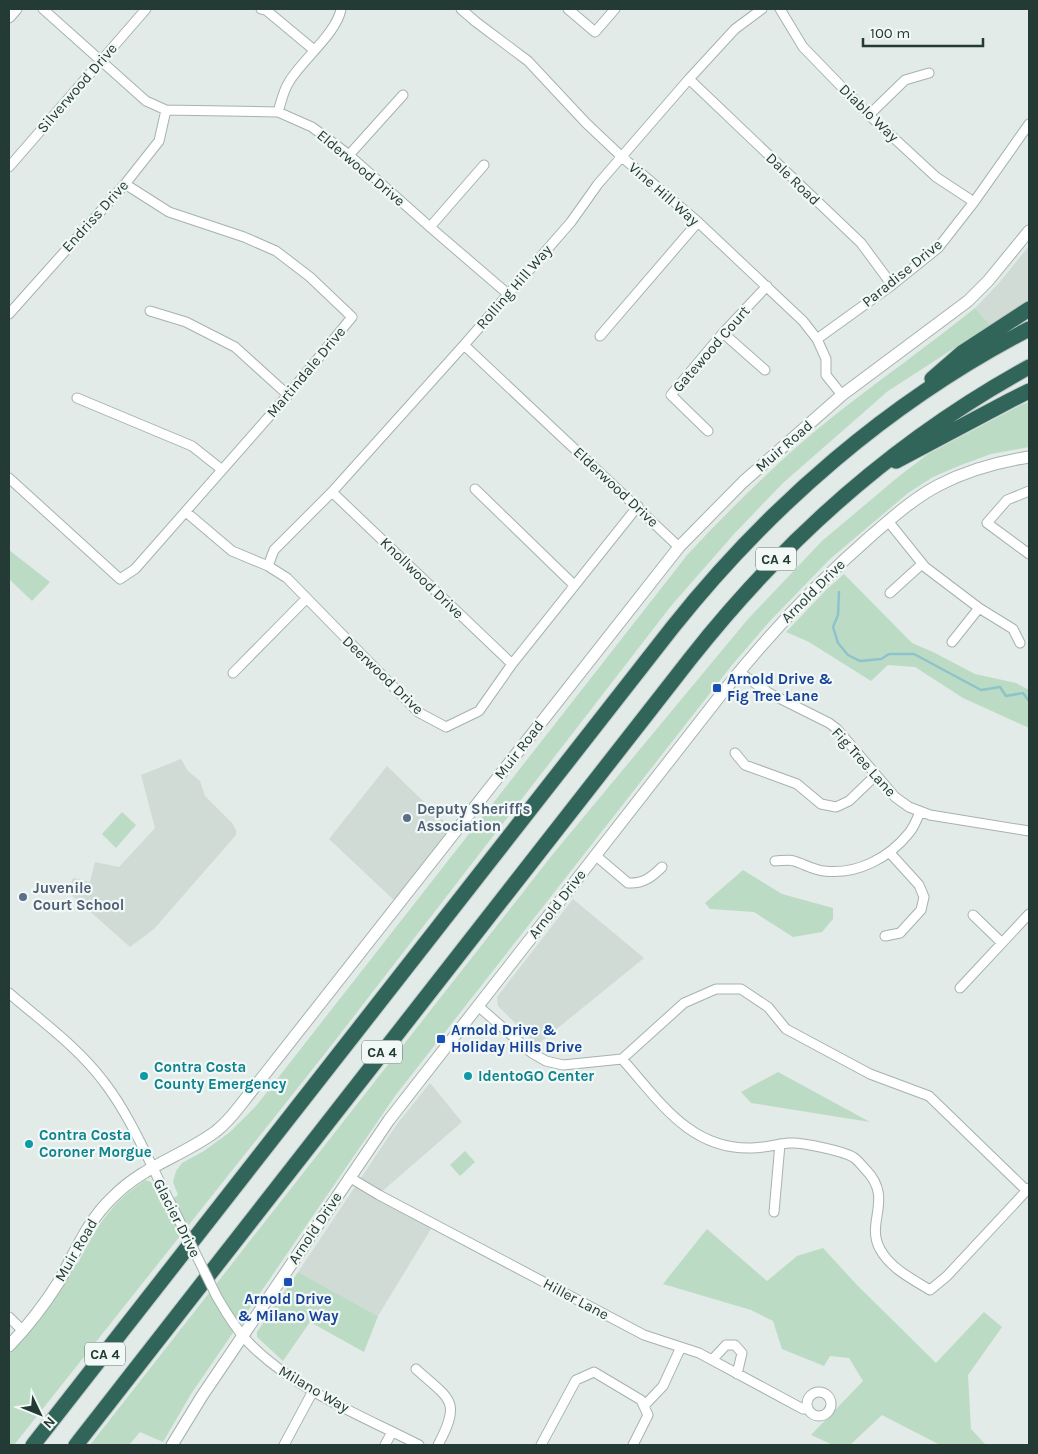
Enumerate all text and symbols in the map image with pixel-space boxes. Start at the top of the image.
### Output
scale bar [863,15,983,47]
text: 100 m [870,24,910,42]
street label: Silverwood Drive [33,39,121,137]
street label: Diablo Way [836,80,902,146]
street label: Elderwood Drive [313,126,409,210]
street label: Dale Road [762,149,824,209]
street label: Vine Hill Way [625,158,703,230]
street label: Endriss Drive [58,176,132,256]
street label: Paradise Drive [858,235,946,311]
street label: Rolling Hill Way [472,241,556,333]
street label: Gatewood Court [669,302,754,396]
street label: Martindale Drive [263,323,349,421]
street label: Muir Road [752,416,816,476]
street label: Elderwood Drive [570,443,662,531]
street label: Knollwood Drive [376,533,468,623]
road number: CA 4 [756,548,796,570]
street label: Arnold Drive [777,555,849,627]
street label: Deerwood Drive [339,632,427,718]
place label: Arnold Drive & Fig Tree Lane [727,670,833,705]
marker: Arnold Drive & Fig Tree Lane [711,682,723,694]
street label: Muir Road [490,717,548,783]
street label: Fig Tree Lane [828,724,900,800]
place label: Deputy Sheriff's Association [417,800,530,835]
marker: Deputy Sheriff's Association [401,812,413,824]
street label: Arnold Drive [524,866,590,942]
place label: Juvenile Court School [33,879,124,914]
marker: Juvenile Court School [17,891,29,903]
place label: Arnold Drive & Holiday Hills Drive [451,1021,582,1056]
marker: Arnold Drive & Holiday Hills Drive [435,1033,447,1045]
road number: CA 4 [362,1040,402,1064]
place label: Contra Costa County Emergency [154,1058,287,1093]
place label: IdentoGO Center [478,1067,594,1085]
marker: Contra Costa County Emergency [138,1070,150,1082]
marker: IdentoGO Center [462,1070,474,1082]
place label: Contra Costa Coroner Morgue [39,1126,152,1161]
marker: Contra Costa Coroner Morgue [23,1138,35,1150]
street label: Glacier Drive [149,1176,205,1260]
street label: Arnold Drive [284,1189,346,1267]
street label: Muir Road [51,1215,101,1285]
street label: Hiller Lane [540,1274,612,1324]
marker: Arnold Drive & Milano Way [282,1276,294,1288]
place label: Arnold Drive & Milano Way [237,1290,339,1325]
road number: CA 4 [85,1342,125,1366]
street label: Milano Way [275,1362,353,1416]
north arrow [15,1389,65,1439]
text: N [39,1413,59,1432]

